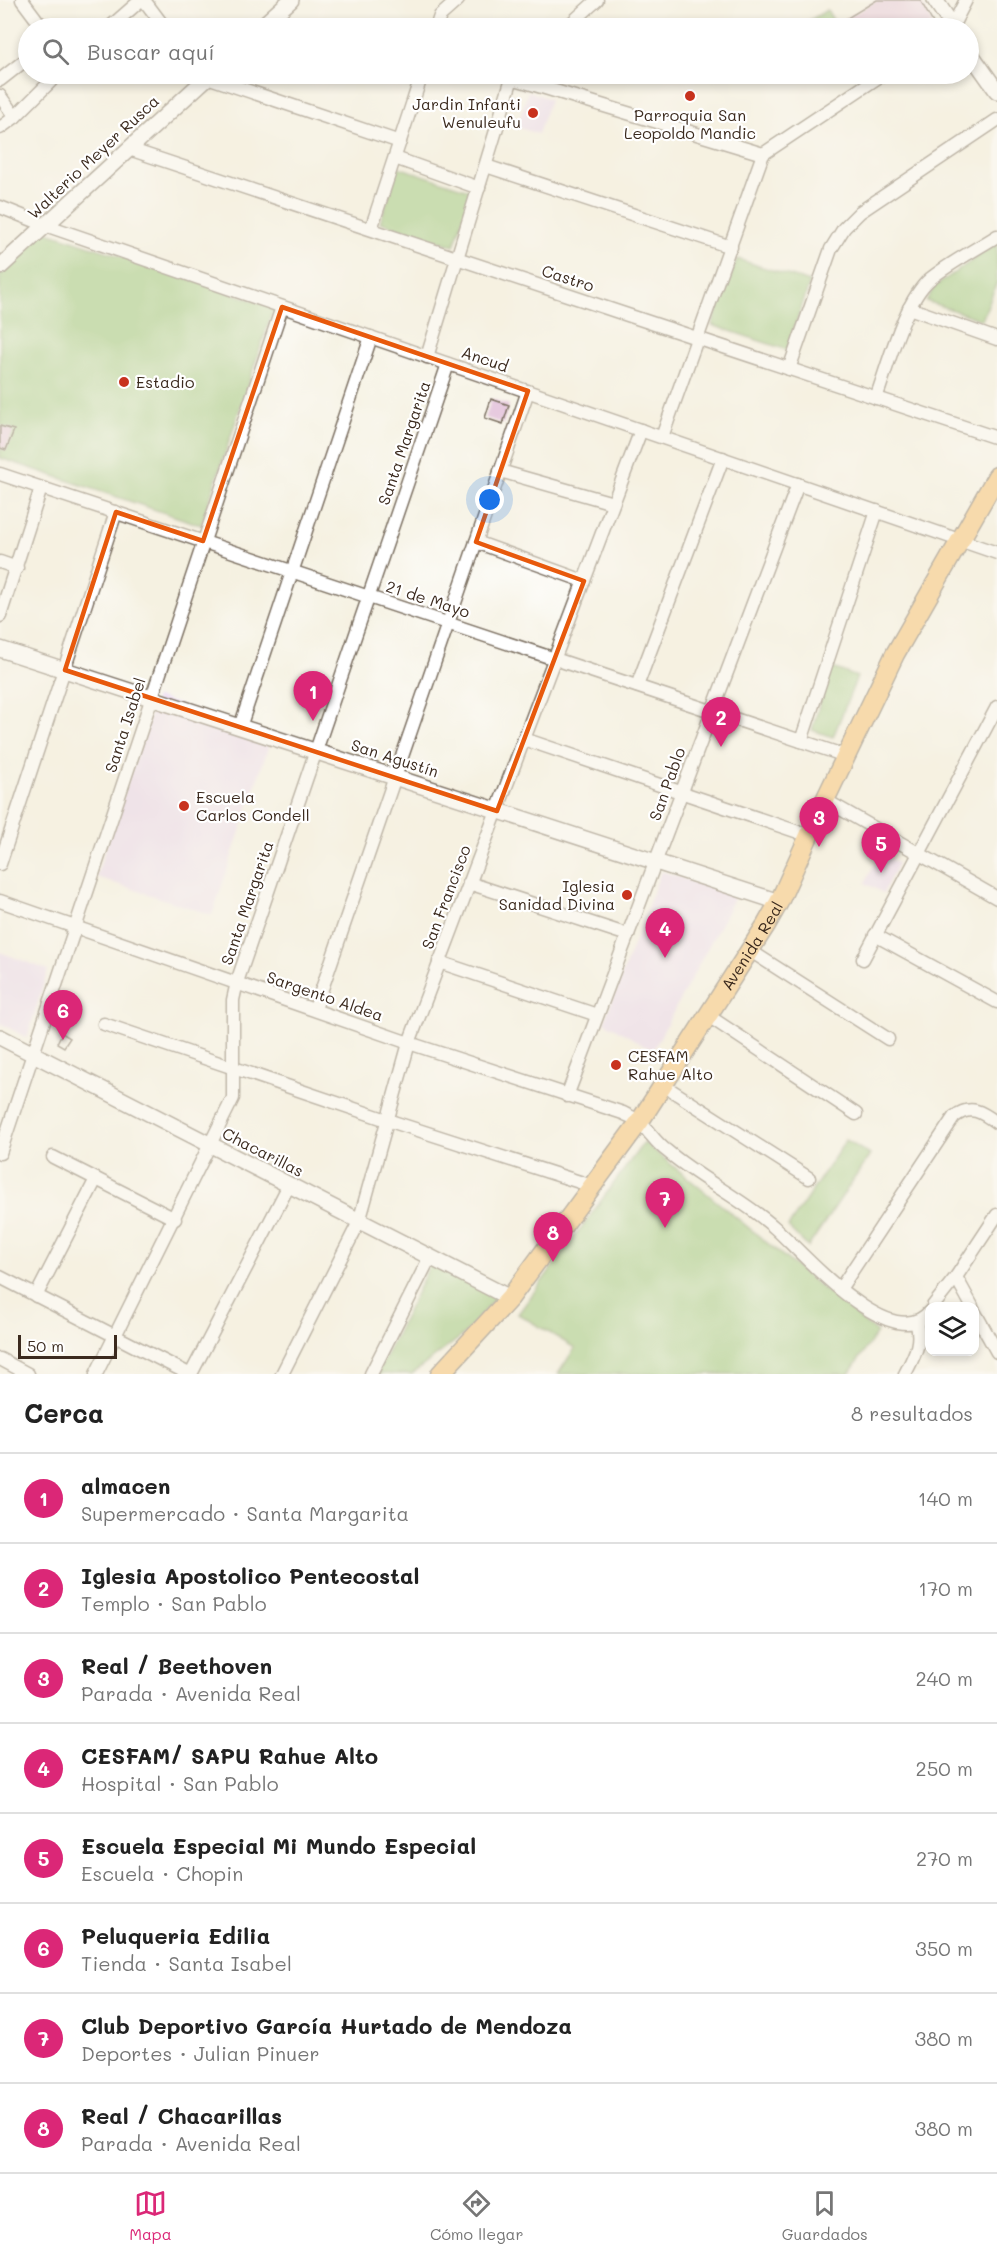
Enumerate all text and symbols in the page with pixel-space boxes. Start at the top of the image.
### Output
search box [18,18,979,84]
icon: search [39,35,72,68]
text: Buscar aquí [87,37,215,66]
marker: Parroquia San Leopoldo Mandic [683,89,697,103]
street label: Walterio Meyer Rusca [22,90,163,223]
place label: Jardin Infanti Wenuleufu [412,93,521,132]
place label: Parroquia San Leopoldo Mandic [624,104,756,143]
marker: Jardin Infanti Wenuleufu [526,106,540,120]
street label: Castro [539,259,597,296]
street label: Ancud [459,341,511,376]
place label: Estadio [136,371,194,392]
marker: Estadio [117,375,131,389]
street label: Santa Margarita [372,378,435,508]
your location [475,485,504,514]
street label: 21 de Mayo [384,575,473,622]
pin: 1 [294,672,332,721]
street label: Santa Isabel [99,675,150,775]
pin: 2 [702,698,740,747]
street label: San Agustín [349,734,442,782]
street label: San Pablo [644,744,689,823]
place label: Escuela Carlos Condell [196,786,310,825]
pin: 3 [800,798,838,847]
marker: Escuela Carlos Condell [177,799,191,813]
pin: 5 [862,824,900,873]
street label: Santa Margarita [215,838,278,968]
street label: San Francisco [416,842,475,952]
place label: Iglesia Sanidad Divina [499,875,615,914]
marker: Iglesia Sanidad Divina [620,888,634,902]
street label: Avenida Real [716,897,787,994]
pin: 4 [646,908,684,958]
street label: Sargento Aldea [264,966,386,1025]
pin: 6 [44,990,82,1040]
place label: CESFAM Rahue Alto [628,1045,713,1084]
marker: CESFAM Rahue Alto [609,1058,623,1072]
street label: Chacarillas [219,1122,307,1181]
pin: 7 [646,1178,684,1228]
pin: 8 [534,1212,572,1262]
map controls [925,1302,979,1356]
button: layers [925,1302,979,1356]
scale bar [18,1332,117,1360]
text: 50 m [27,1335,64,1356]
text: Cerca [24,1396,104,1430]
text: 8 resultados [851,1400,973,1426]
text: almacen [81,1471,170,1500]
text: 1 [39,1485,48,1511]
text: 140 m [918,1485,973,1511]
text: Supermercado · Santa Margarita [81,1500,409,1526]
text: Iglesia Apostolico Pentecostal [81,1561,419,1590]
text: 2 [38,1575,49,1601]
text: 170 m [918,1575,973,1601]
text: Templo · San Pablo [81,1590,267,1616]
text: Real / Beethoven [81,1651,272,1680]
text: 3 [38,1665,50,1691]
text: 240 m [915,1665,973,1691]
text: Parada · Avenida Real [81,1680,301,1706]
text: CESFAM/ SAPU Rahue Alto [81,1741,378,1770]
text: 4 [37,1755,50,1781]
text: 250 m [916,1755,973,1781]
text: Hospital · San Pablo [81,1770,279,1796]
text: Escuela Especial Mi Mundo Especial [81,1831,476,1860]
text: 5 [38,1845,49,1871]
text: 270 m [916,1845,973,1871]
text: Escuela · Chopin [81,1860,243,1886]
text: Peluqueria Edilia [81,1921,270,1950]
text: 6 [37,1935,50,1961]
text: 350 m [915,1935,973,1961]
text: Tienda · Santa Isabel [81,1950,292,1976]
text: Club Deportivo García Hurtado de Mendoza [81,2011,572,2040]
text: 7 [38,2025,49,2051]
text: 380 m [915,2025,973,2051]
text: Deportes · Julian Pinuer [81,2040,320,2066]
text: Real / Chacarillas [81,2101,282,2130]
text: 8 [37,2115,50,2141]
text: 380 m [915,2115,973,2141]
text: Parada · Avenida Real [81,2130,301,2156]
tab: Mapa [129,2187,172,2244]
tab: Cómo llegar [430,2187,523,2244]
tab: Guardados [782,2187,868,2244]

